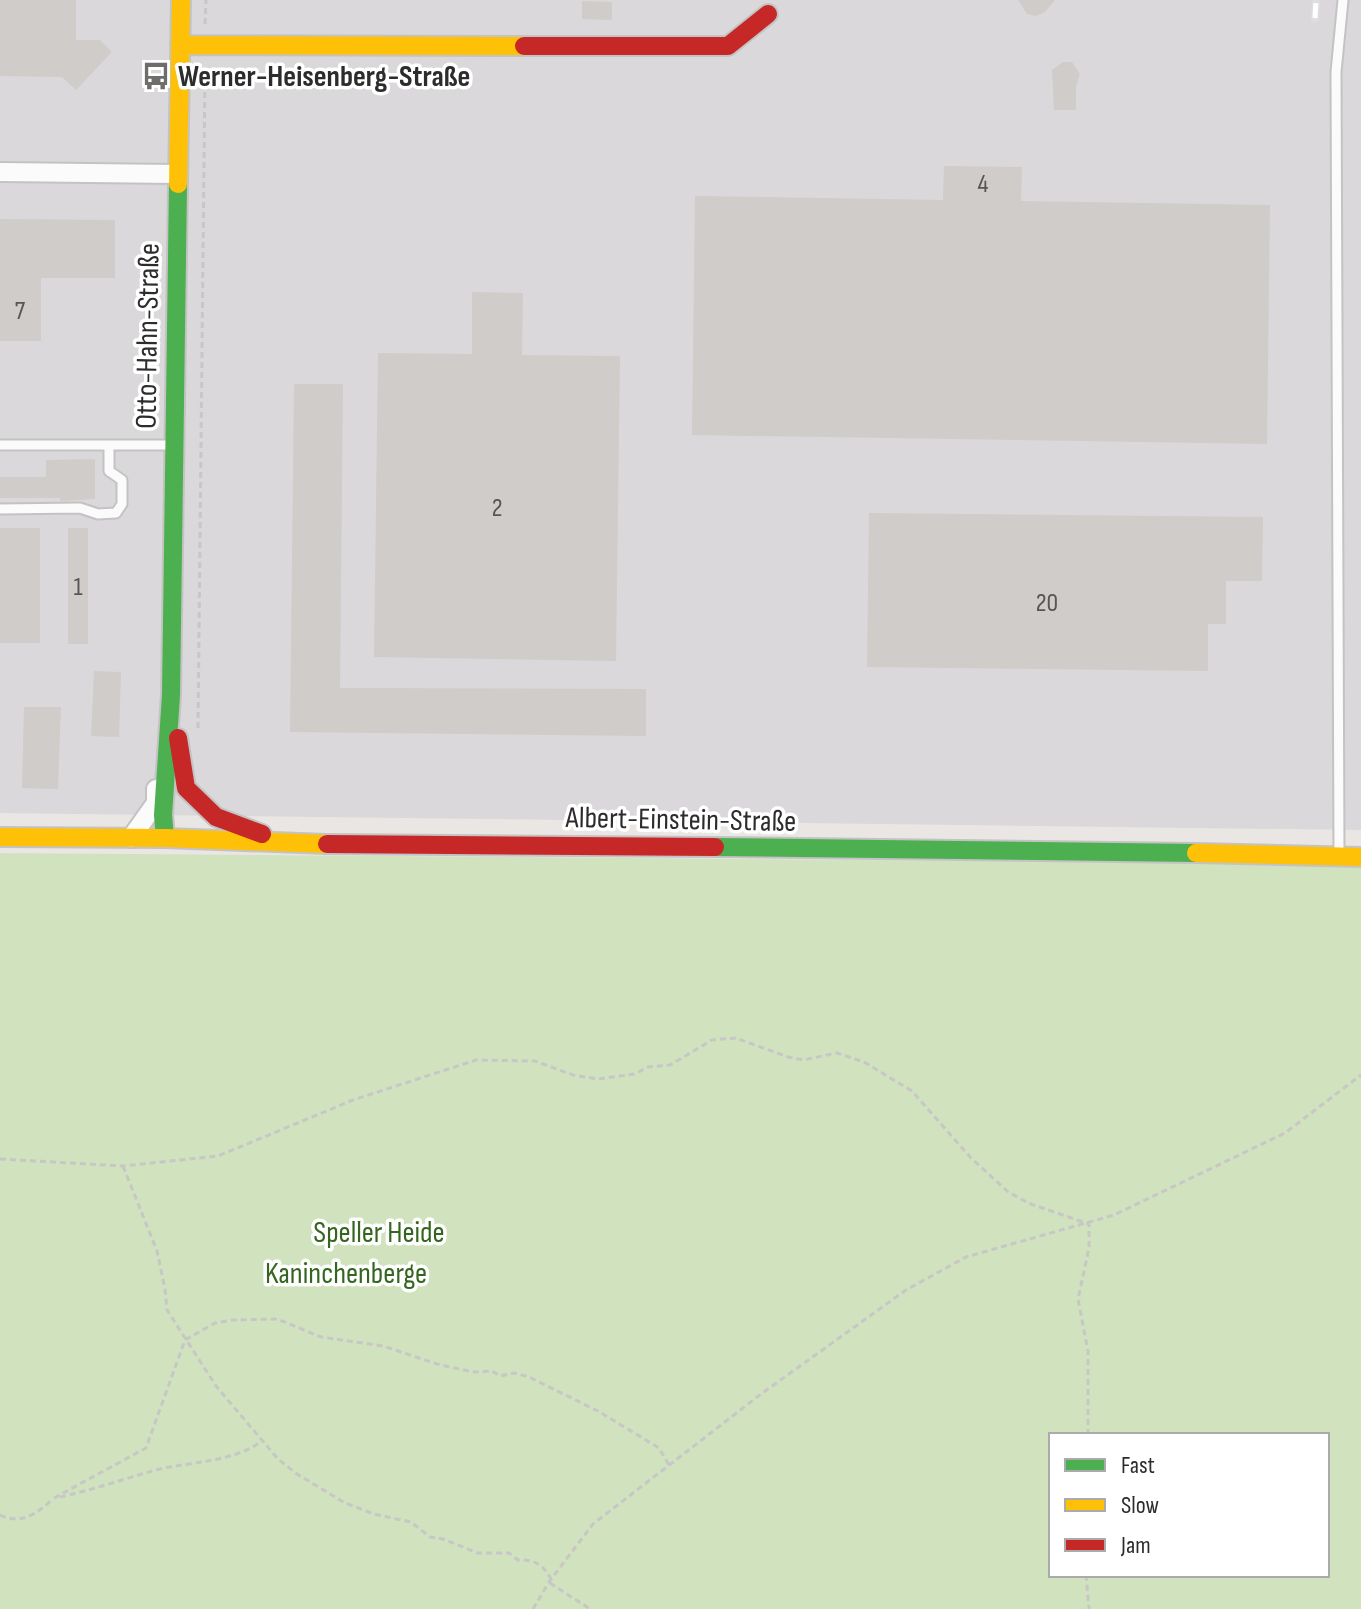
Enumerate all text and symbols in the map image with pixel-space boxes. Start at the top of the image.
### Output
place label: Werner-Heisenberg-Straße [178,59,470,95]
bus stop icon: Werner-Heisenberg-Straße [141,61,171,91]
house number: 4 [978,169,989,200]
street label: Otto-Hahn-Straße [128,243,168,429]
house number: 7 [15,296,26,327]
house number: 2 [492,493,502,524]
house number: 1 [73,572,83,603]
house number: 20 [1036,588,1058,619]
street label: Albert-Einstein-Straße [564,800,797,840]
park label: Speller Heide [313,1215,445,1251]
park label: Kaninchenberge [265,1256,427,1292]
legend [1049,1433,1329,1577]
text: Fast [1121,1451,1155,1480]
text: Slow [1121,1491,1159,1520]
text: Jam [1120,1531,1151,1560]

